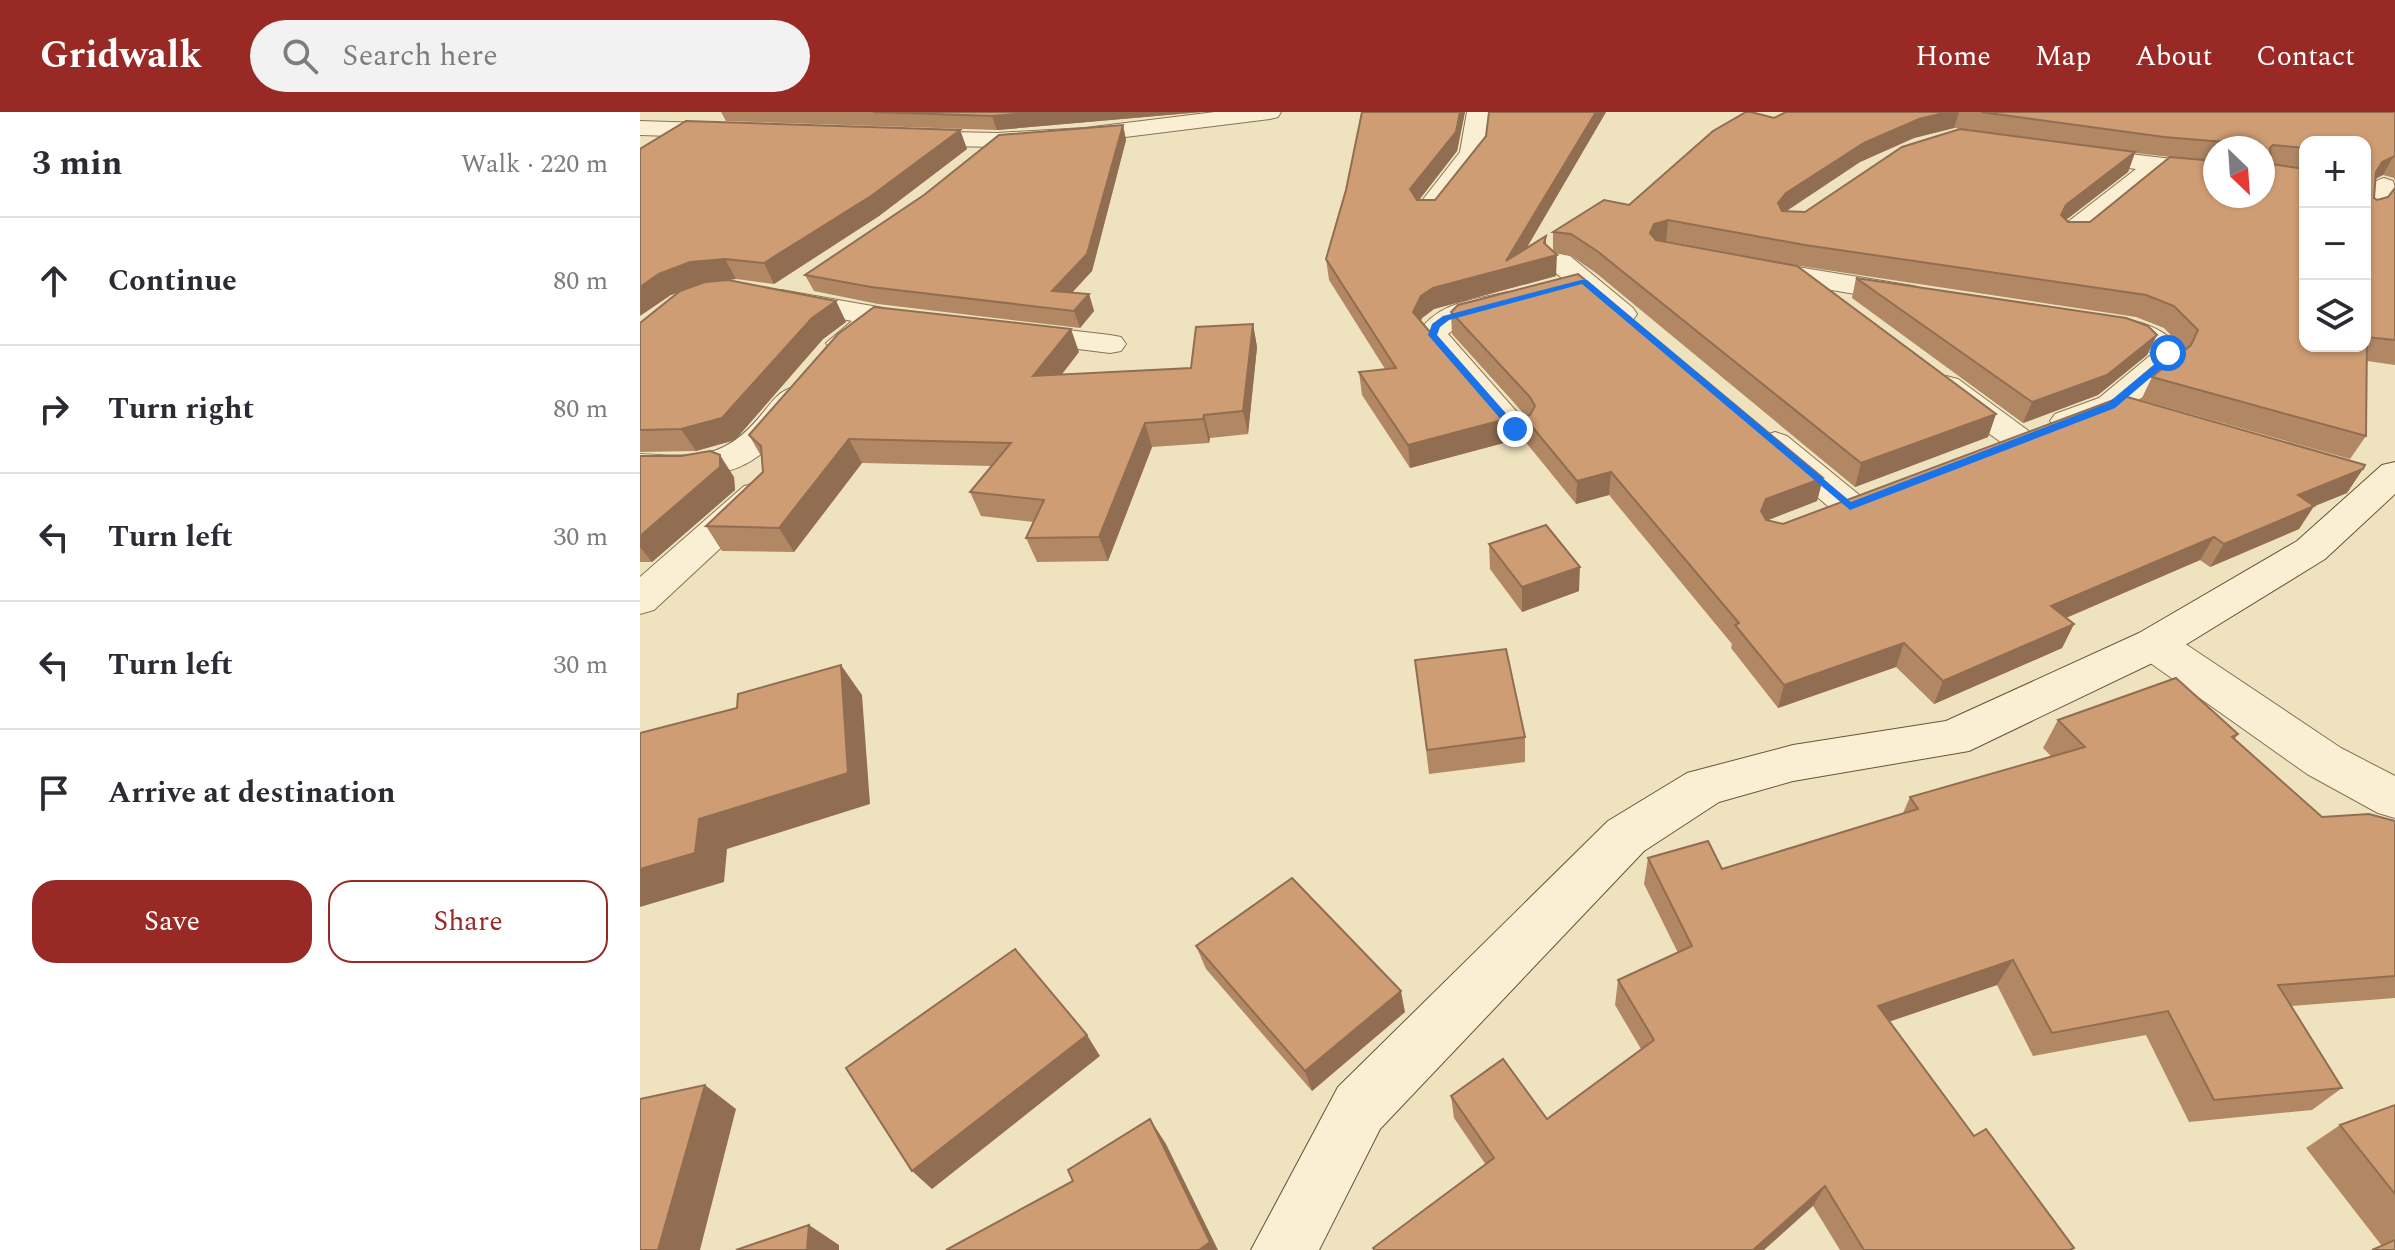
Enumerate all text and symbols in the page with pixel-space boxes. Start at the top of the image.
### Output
search box [250,20,810,92]
text: Gridwalk [40,27,202,85]
text: Search here [342,33,498,79]
icon: search [278,34,322,78]
text: Home [1915,35,1991,78]
text: Map [2035,35,2091,78]
text: About [2135,35,2212,78]
text: Contact [2256,35,2355,78]
north arrow [2203,136,2275,208]
map controls [2299,136,2371,352]
button: + [2299,136,2371,208]
text: 3 min [32,138,122,190]
text: Walk · 220 m [461,144,608,184]
button: − [2299,208,2371,280]
text: Continue [108,258,237,304]
icon: ahead [32,259,76,303]
text: 80 m [553,261,608,301]
button: layers [2299,280,2371,352]
route start [2150,335,2186,371]
text: Turn right [108,386,254,432]
icon: right [32,387,76,431]
text: 80 m [553,389,608,429]
route end [1497,411,1533,447]
text: Turn left [108,514,233,560]
icon: left [32,515,76,559]
text: 30 m [553,517,608,557]
text: Turn left [108,642,233,688]
icon: left [32,643,76,687]
text: 30 m [553,645,608,685]
text: Arrive at destination [108,770,395,816]
icon: arrive [32,771,76,815]
button: Save [32,880,312,963]
button: Share [328,880,608,963]

